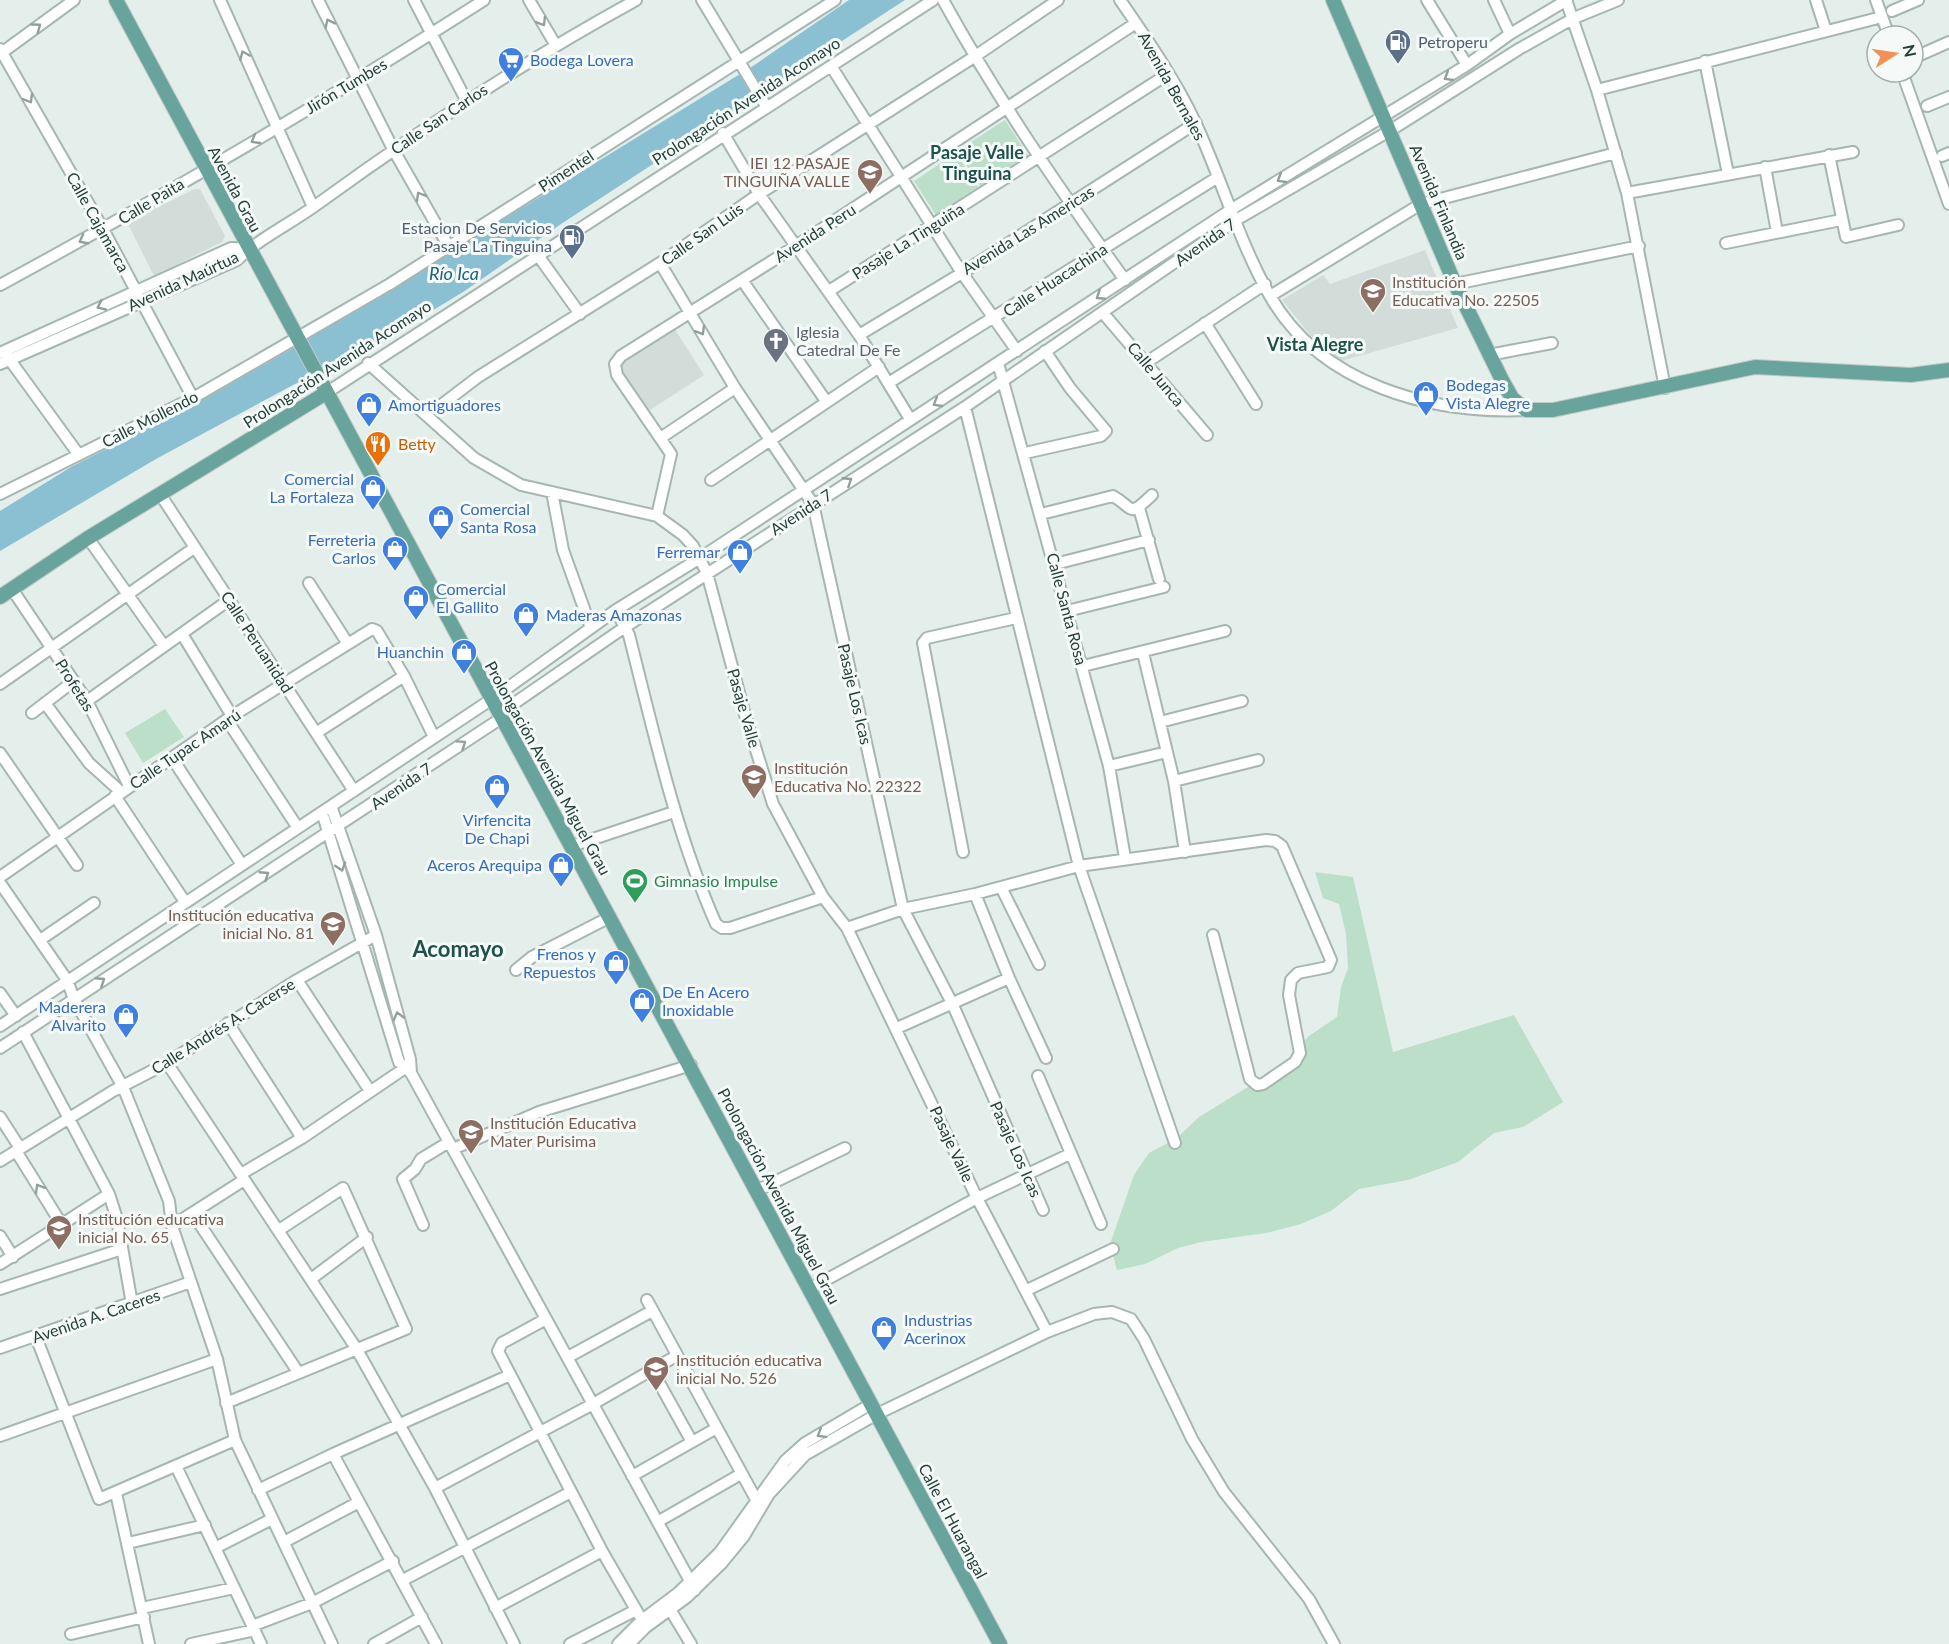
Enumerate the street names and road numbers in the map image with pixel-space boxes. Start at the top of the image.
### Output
street label: Avenida Bernales [1135,28,1210,143]
street label: Prolongación Avenida Acomayo [648,33,843,169]
street label: Jirón Tumbes [302,54,390,117]
street label: Calle San Carlos [387,79,491,158]
street label: Avenida Finlandia [1407,141,1472,262]
street label: Avenida Grau [205,143,266,235]
street label: Pimentel [535,146,597,195]
street label: Calle Cajamarca [63,168,134,275]
street label: Calle Paita [114,173,187,228]
street label: Avenida Las Americas [958,181,1097,278]
street label: Calle San Luis [657,198,746,269]
street label: Pasaje La Tinguiña [848,198,967,283]
street label: Avenida Peru [771,199,859,266]
street label: Avenida 7 [1171,214,1239,269]
street label: Calle Huacachina [999,239,1110,320]
street label: Avenida Maúrtua [124,247,241,315]
street label: Prolongación Avenida Acomayo [239,296,434,432]
street label: Calle Junca [1124,338,1189,410]
street label: Calle Mollendo [99,386,201,451]
street label: Avenida 7 [766,485,835,539]
street label: Calle Santa Rosa [1043,551,1092,667]
street label: Calle Peruanidad [217,587,297,696]
street label: Pasaje Los Icas [835,642,876,746]
street label: Profetas [52,655,99,715]
street label: Prolongación Avenida Miguel Grau [482,657,615,878]
street label: Pasaje Valle [724,666,765,750]
street label: Calle Tupac Amarú [126,704,244,793]
street label: Avenida 7 [367,758,435,813]
street label: Calle Andrés A. Cacerse [147,974,298,1078]
street label: Prolongación Avenida Miguel Grau [714,1085,845,1307]
street label: Pasaje Los Icas [987,1098,1046,1200]
street label: Pasaje Valle [927,1103,978,1185]
street label: Avenida A. Caceres [29,1285,162,1346]
street label: Calle El Huarangal [915,1460,992,1581]

